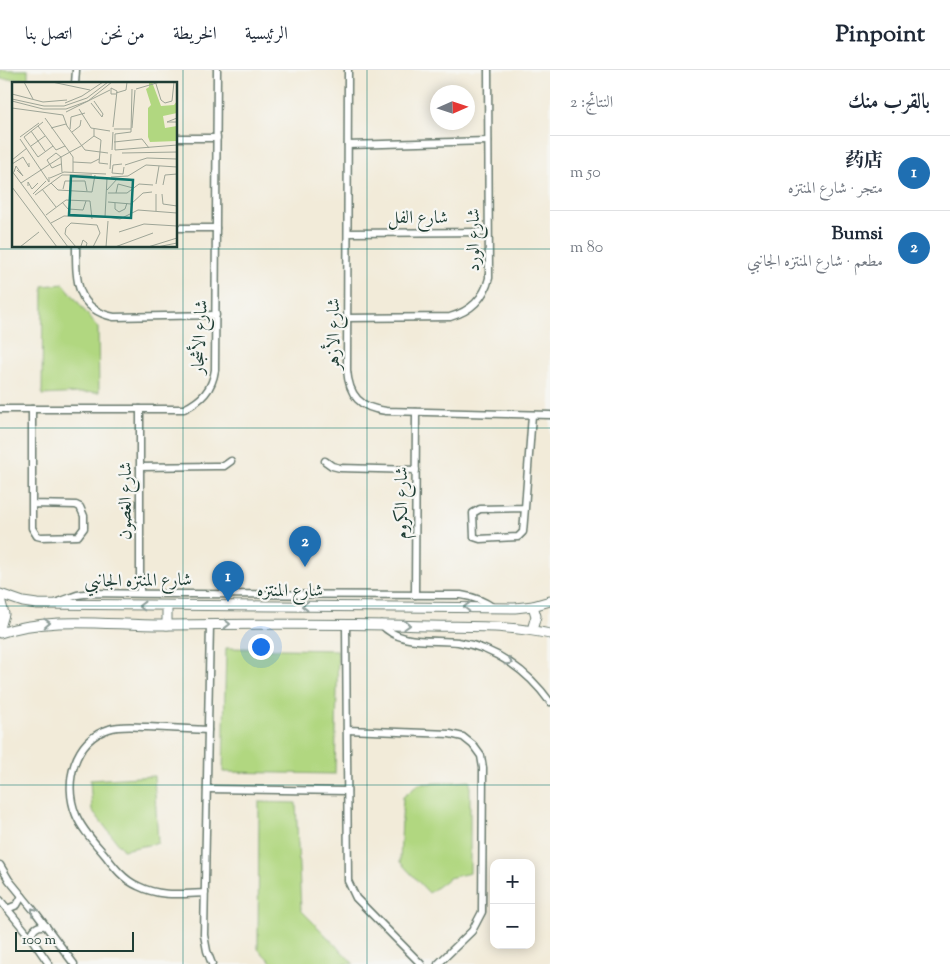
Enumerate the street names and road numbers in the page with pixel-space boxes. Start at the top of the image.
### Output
street label: شارع الفل [388,206,448,232]
street label: شارع الورد [462,208,488,272]
street label: شارع الأزهر [320,298,348,372]
street label: شارع الأشجار [184,299,216,377]
street label: شارع الغصون [114,462,140,540]
street label: شارع الكروم [390,467,417,539]
street label: شارع المنتزه الجانبي [84,568,192,597]
street label: شارع المنتزه [257,579,323,605]

